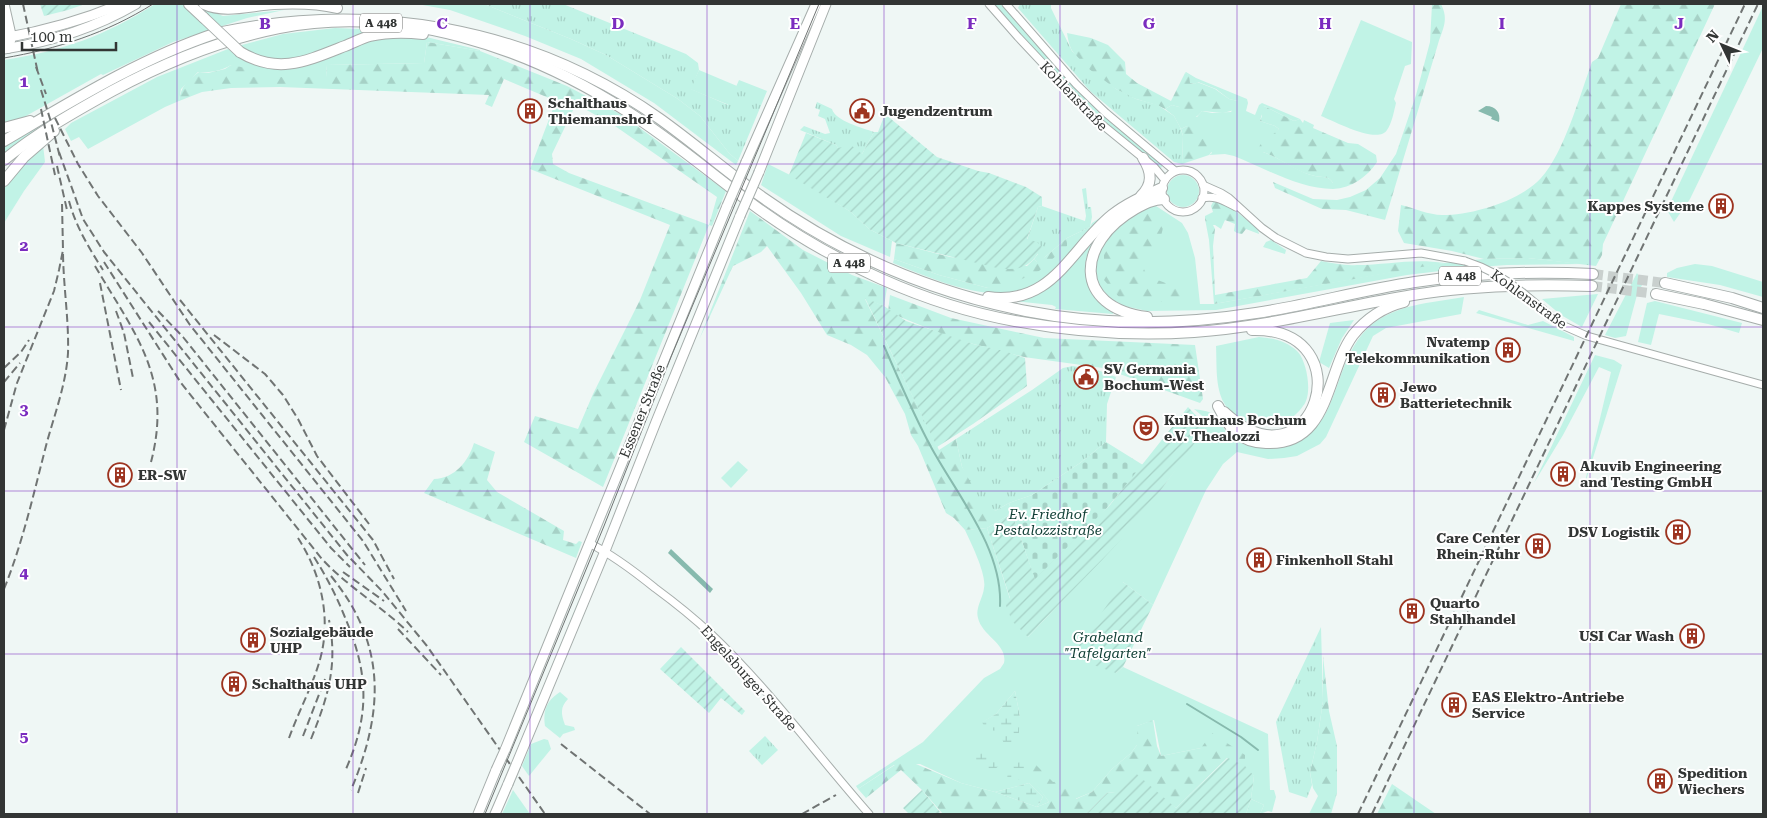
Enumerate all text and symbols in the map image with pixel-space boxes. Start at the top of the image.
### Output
road number: A 448 [360,13,402,32]
text: B [259,14,271,33]
text: C [436,14,448,33]
text: D [612,14,625,33]
text: E [790,14,800,33]
text: F [967,14,977,33]
text: G [1143,14,1156,33]
text: H [1318,14,1332,33]
text: I [1499,14,1505,33]
text: J [1674,14,1684,33]
scale bar [22,20,116,52]
north arrow [1697,20,1747,70]
text: N [1703,27,1722,46]
text: 100 m [30,28,73,46]
street label: Kohlenstraße [1037,58,1111,134]
text: 1 [20,72,29,91]
place label: Schalthaus Thiemannshof [548,95,653,127]
building icon: Schalthaus Thiemannshof [517,98,543,124]
public building icon: Jugendzentrum [849,98,875,124]
place label: Jugendzentrum [880,103,993,119]
building icon: Kappes Systeme [1708,193,1734,219]
place label: Kappes Systeme [1587,198,1704,214]
text: 2 [20,236,29,255]
road number: A 448 [828,254,870,272]
road number: A 448 [1439,266,1481,286]
street label: Kohlenstraße [1488,266,1570,332]
place label: Nvatemp Telekommunikation [1345,334,1491,366]
building icon: Nvatemp Telekommunikation [1495,337,1521,363]
place label: SV Germania Bochum-West [1104,361,1205,393]
street label: Essener Straße [616,362,668,460]
public building icon: SV Germania Bochum-West [1073,364,1099,390]
place label: Jewo Batterietechnik [1400,379,1512,411]
building icon: Jewo Batterietechnik [1370,382,1396,408]
text: 3 [20,400,29,419]
place label: Kulturhaus Bochum e.V. Thealozzi [1164,412,1307,444]
theatre icon: Kulturhaus Bochum e.V. Thealozzi [1133,415,1159,441]
place label: Akuvib Engineering and Testing GmbH [1580,458,1722,490]
building icon: Akuvib Engineering and Testing GmbH [1550,461,1576,487]
building icon: ER-SW [107,462,133,488]
place label: ER-SW [138,467,187,483]
park label: Ev. Friedhof Pestalozzistraße [993,506,1102,538]
building icon: DSV Logistik [1665,519,1691,545]
place label: DSV Logistik [1568,524,1660,540]
place label: Care Center Rhein-Ruhr [1436,530,1521,562]
building icon: Care Center Rhein-Ruhr [1525,533,1551,559]
building icon: Finkenholl Stahl [1246,547,1272,573]
place label: Finkenholl Stahl [1276,552,1393,568]
text: 4 [20,563,29,582]
place label: Quarto Stahlhandel [1430,595,1516,627]
building icon: Quarto Stahlhandel [1399,598,1425,624]
street label: Engelsburger Straße [698,622,800,734]
building icon: USI Car Wash [1679,623,1705,649]
place label: Sozialgebäude UHP [270,624,374,656]
building icon: Sozialgebäude UHP [240,627,266,653]
place label: USI Car Wash [1579,628,1675,644]
park label: Grabeland "Tafelgarten" [1064,629,1152,661]
building icon: Schalthaus UHP [221,671,247,697]
place label: Schalthaus UHP [252,676,367,692]
place label: EAS Elektro-Antriebe Service [1472,689,1624,721]
building icon: EAS Elektro-Antriebe Service [1441,692,1467,718]
text: 5 [20,727,29,746]
place label: Spedition Wiechers [1678,765,1748,797]
building icon: Spedition Wiechers [1647,768,1673,794]

